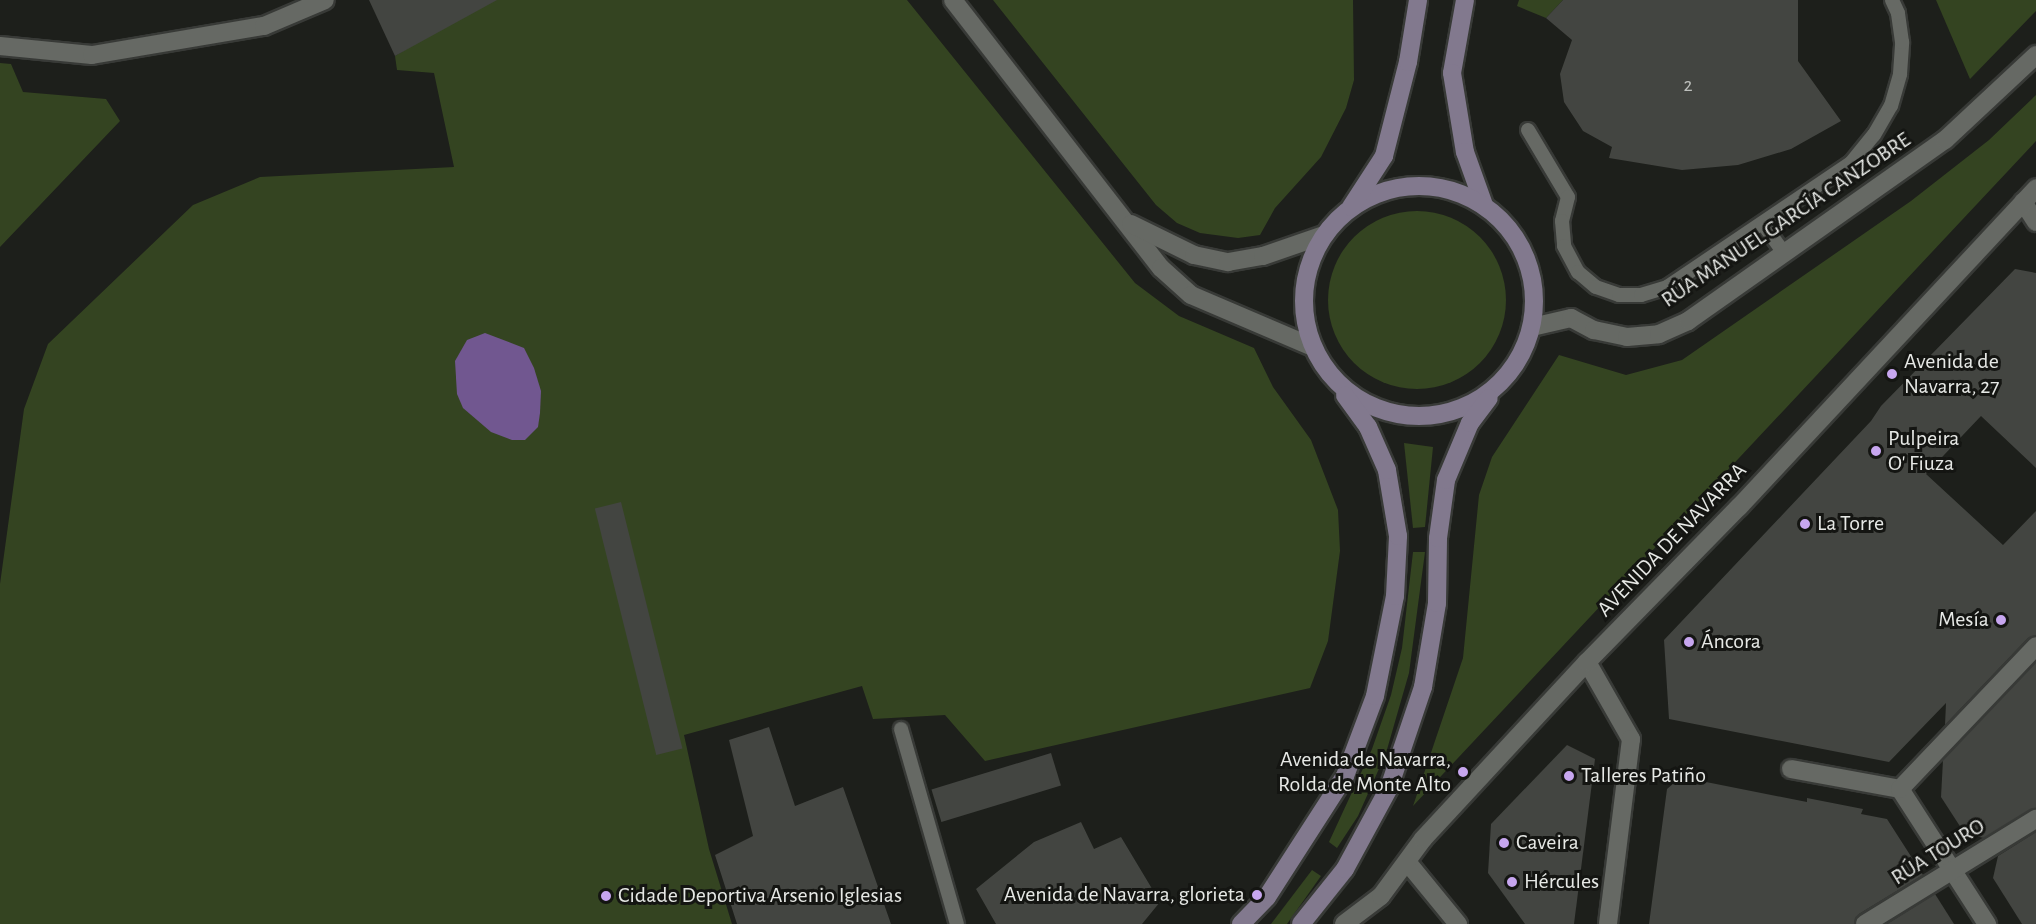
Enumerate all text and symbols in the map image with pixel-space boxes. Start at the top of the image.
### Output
house number: 2 [1683,73,1693,97]
street label: RÚA MANUEL GARCÍA CANZOBRE [1656,127,1916,313]
place label: Avenida de Navarra, 27 [1904,348,1999,400]
marker: Avenida de Navarra, 27 [1885,367,1899,381]
place label: Pulpeira O' Fiuza [1888,425,1959,476]
marker: Pulpeira O' Fiuza [1869,444,1883,458]
street label: AVENIDA DE NAVARRA [1592,457,1752,623]
place label: La Torre [1817,511,1884,537]
marker: La Torre [1798,517,1812,531]
place label: Mesía [1938,607,1989,633]
marker: Mesía [1994,613,2008,627]
place label: Áncora [1701,629,1761,655]
marker: Áncora [1682,635,1696,649]
place label: Avenida de Navarra, Rolda de Monte Alto [1278,746,1451,798]
place label: Talleres Patiño [1581,763,1706,789]
marker: Avenida de Navarra, Rolda de Monte Alto [1456,765,1470,779]
marker: Talleres Patiño [1562,769,1576,783]
street label: RÚA TOURO [1886,813,1990,891]
place label: Caveira [1516,830,1579,856]
marker: Caveira [1497,836,1511,850]
place label: Hércules [1524,869,1599,895]
marker: Hércules [1505,875,1519,889]
place label: Avenida de Navarra, glorieta [1004,882,1245,908]
place label: Cidade Deportiva Arsenio Iglesias [618,883,902,909]
marker: Avenida de Navarra, glorieta [1250,888,1264,902]
marker: Cidade Deportiva Arsenio Iglesias [599,889,613,903]

